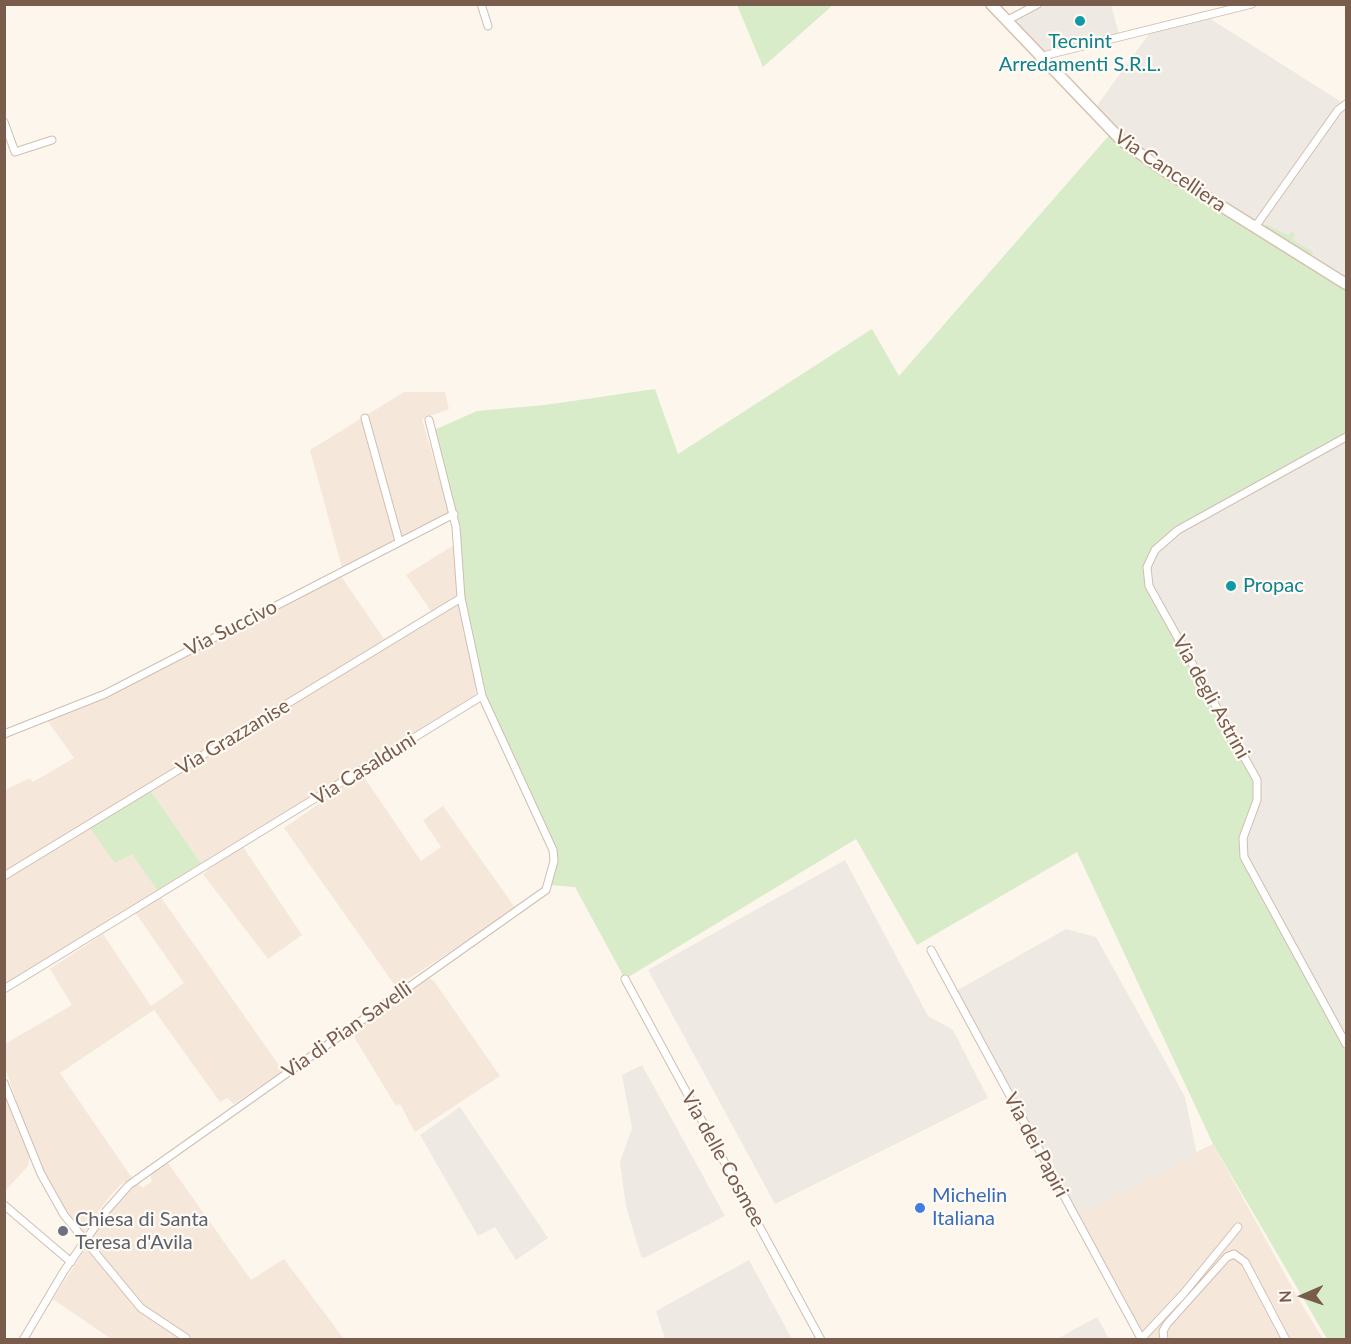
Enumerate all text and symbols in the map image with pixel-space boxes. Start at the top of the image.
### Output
marker: Tecnint Arredamenti S.R.L. [1073,14,1087,28]
place label: Tecnint Arredamenti S.R.L. [999,30,1161,77]
street label: Via Cancelliera [1110,125,1230,217]
place label: Propac [1243,574,1304,598]
marker: Propac [1224,579,1238,593]
street label: Via Succivo [181,595,281,661]
street label: Via degli Astrini [1167,631,1255,763]
street label: Via Grazzanise [172,694,294,780]
street label: Via Casalduni [307,727,421,811]
street label: Via di Pian Savelli [278,976,416,1084]
street label: Via delle Cosmee [676,1087,770,1231]
street label: Via dei Papiri [998,1089,1074,1201]
place label: Michelin Italiana [932,1184,1007,1231]
marker: Michelin Italiana [913,1201,927,1215]
place label: Chiesa di Santa Teresa d'Avila [75,1208,208,1255]
marker: Chiesa di Santa Teresa d'Avila [56,1224,70,1238]
north arrow [1273,1266,1333,1326]
text: N [1275,1290,1294,1303]

